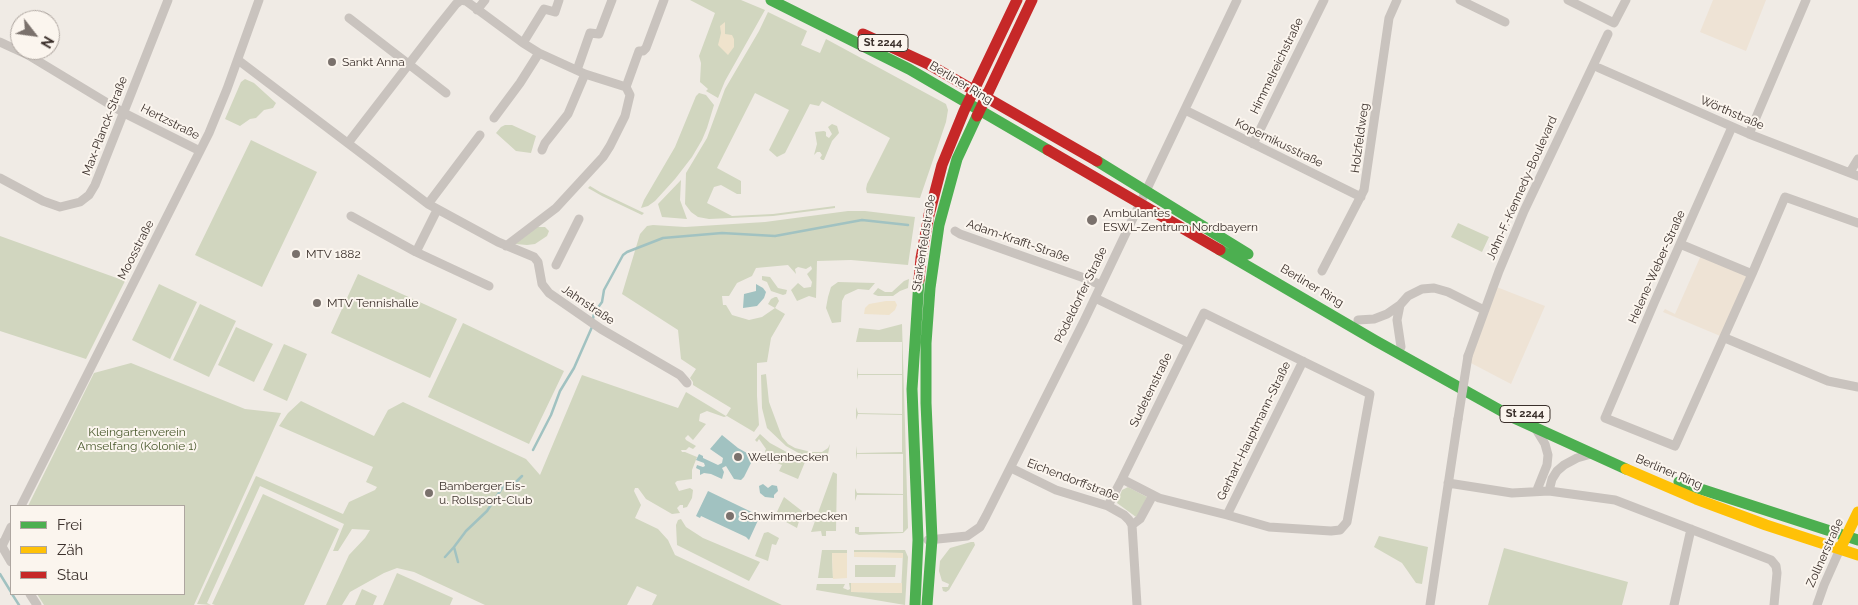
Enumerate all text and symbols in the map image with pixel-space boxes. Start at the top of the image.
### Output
north arrow [10,10,60,60]
street label: Himmelreichstraße [1247,16,1307,116]
text: N [38,33,57,51]
road number: St 2244 [858,34,908,52]
place label: Sankt Anna [342,55,405,69]
marker: Sankt Anna [326,56,338,68]
street label: Berliner Ring [927,58,995,108]
street label: Max-Planck-Straße [79,74,131,178]
street label: Wörthstraße [1698,93,1766,133]
street label: Hertzstraße [138,101,202,143]
street label: Holzfeldweg [1348,102,1372,174]
street label: John-F.-Kennedy-Boulevard [1484,114,1560,262]
street label: Kopernikusstraße [1233,115,1325,171]
street label: Starkenfeldstraße [909,194,939,292]
place label: Ambulantes ESWL-Zentrum Nordbayern [1103,206,1258,234]
street label: Helene-Weber-Straße [1626,208,1688,326]
marker: Ambulantes ESWL-Zentrum Nordbayern [1085,213,1099,227]
street label: Adam-Krafft-Straße [965,217,1071,265]
street label: Moosstraße [115,218,157,282]
street label: Pödeldorfer Straße [1052,245,1110,345]
place label: MTV 1882 [306,247,361,261]
marker: MTV 1882 [290,248,302,260]
street label: Berliner Ring [1278,261,1346,311]
street label: Jahnstraße [559,282,617,328]
place label: MTV Tennishalle [327,296,419,310]
marker: MTV Tennishalle [311,297,323,309]
street label: Sudetenstraße [1127,350,1175,430]
street label: Gerhart-Hauptmann-Straße [1214,359,1294,503]
road number: St 2244 [1500,406,1550,422]
park label: Kleingartenverein Amselfang (Kolonie 1) [77,425,197,453]
place label: Wellenbecken [748,450,828,464]
marker: Wellenbecken [732,451,744,463]
street label: Berliner Ring [1633,451,1705,493]
street label: Eichendorffstraße [1025,456,1121,504]
place label: Bamberger Eis- u. Rollsport-Club [439,479,532,507]
marker: Bamberger Eis- u. Rollsport-Club [423,487,435,499]
legend [10,505,185,595]
place label: Schwimmerbecken [740,509,848,523]
marker: Schwimmerbecken [724,510,736,522]
text: Frei [57,516,82,534]
street label: Zollnerstraße [1803,517,1847,589]
text: Zäh [57,541,83,559]
text: Stau [57,566,88,584]

